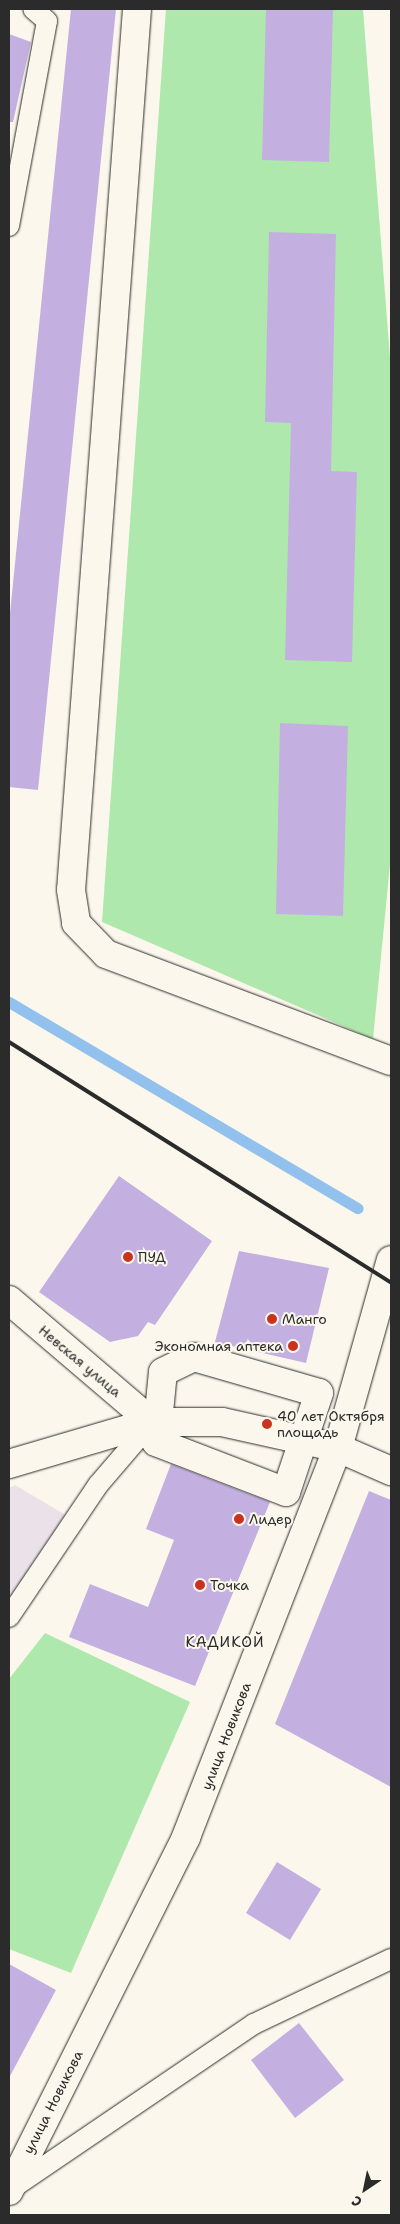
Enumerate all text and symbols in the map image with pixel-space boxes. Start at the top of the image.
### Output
place label: ПУД [138,1249,166,1265]
marker: ПУД [122,1251,134,1263]
place label: Манго [282,1311,327,1327]
marker: Манго [266,1313,278,1325]
street label: Невская улица [35,1322,125,1400]
place label: Экономная аптека [155,1338,283,1354]
marker: Экономная аптека [287,1340,299,1352]
place label: 40 лет Октября площадь [277,1408,385,1440]
marker: 40 лет Октября площадь [261,1418,273,1430]
place label: Лидер [249,1511,292,1527]
marker: Лидер [233,1513,245,1525]
place label: Точка [210,1577,249,1593]
marker: Точка [194,1579,206,1591]
district label: КАДИКОЙ [185,1634,265,1652]
street label: улица Новикова [198,1680,254,1792]
street label: улица Новикова [20,2047,86,2157]
north arrow [340,2164,390,2214]
text: С [348,2192,365,2211]

